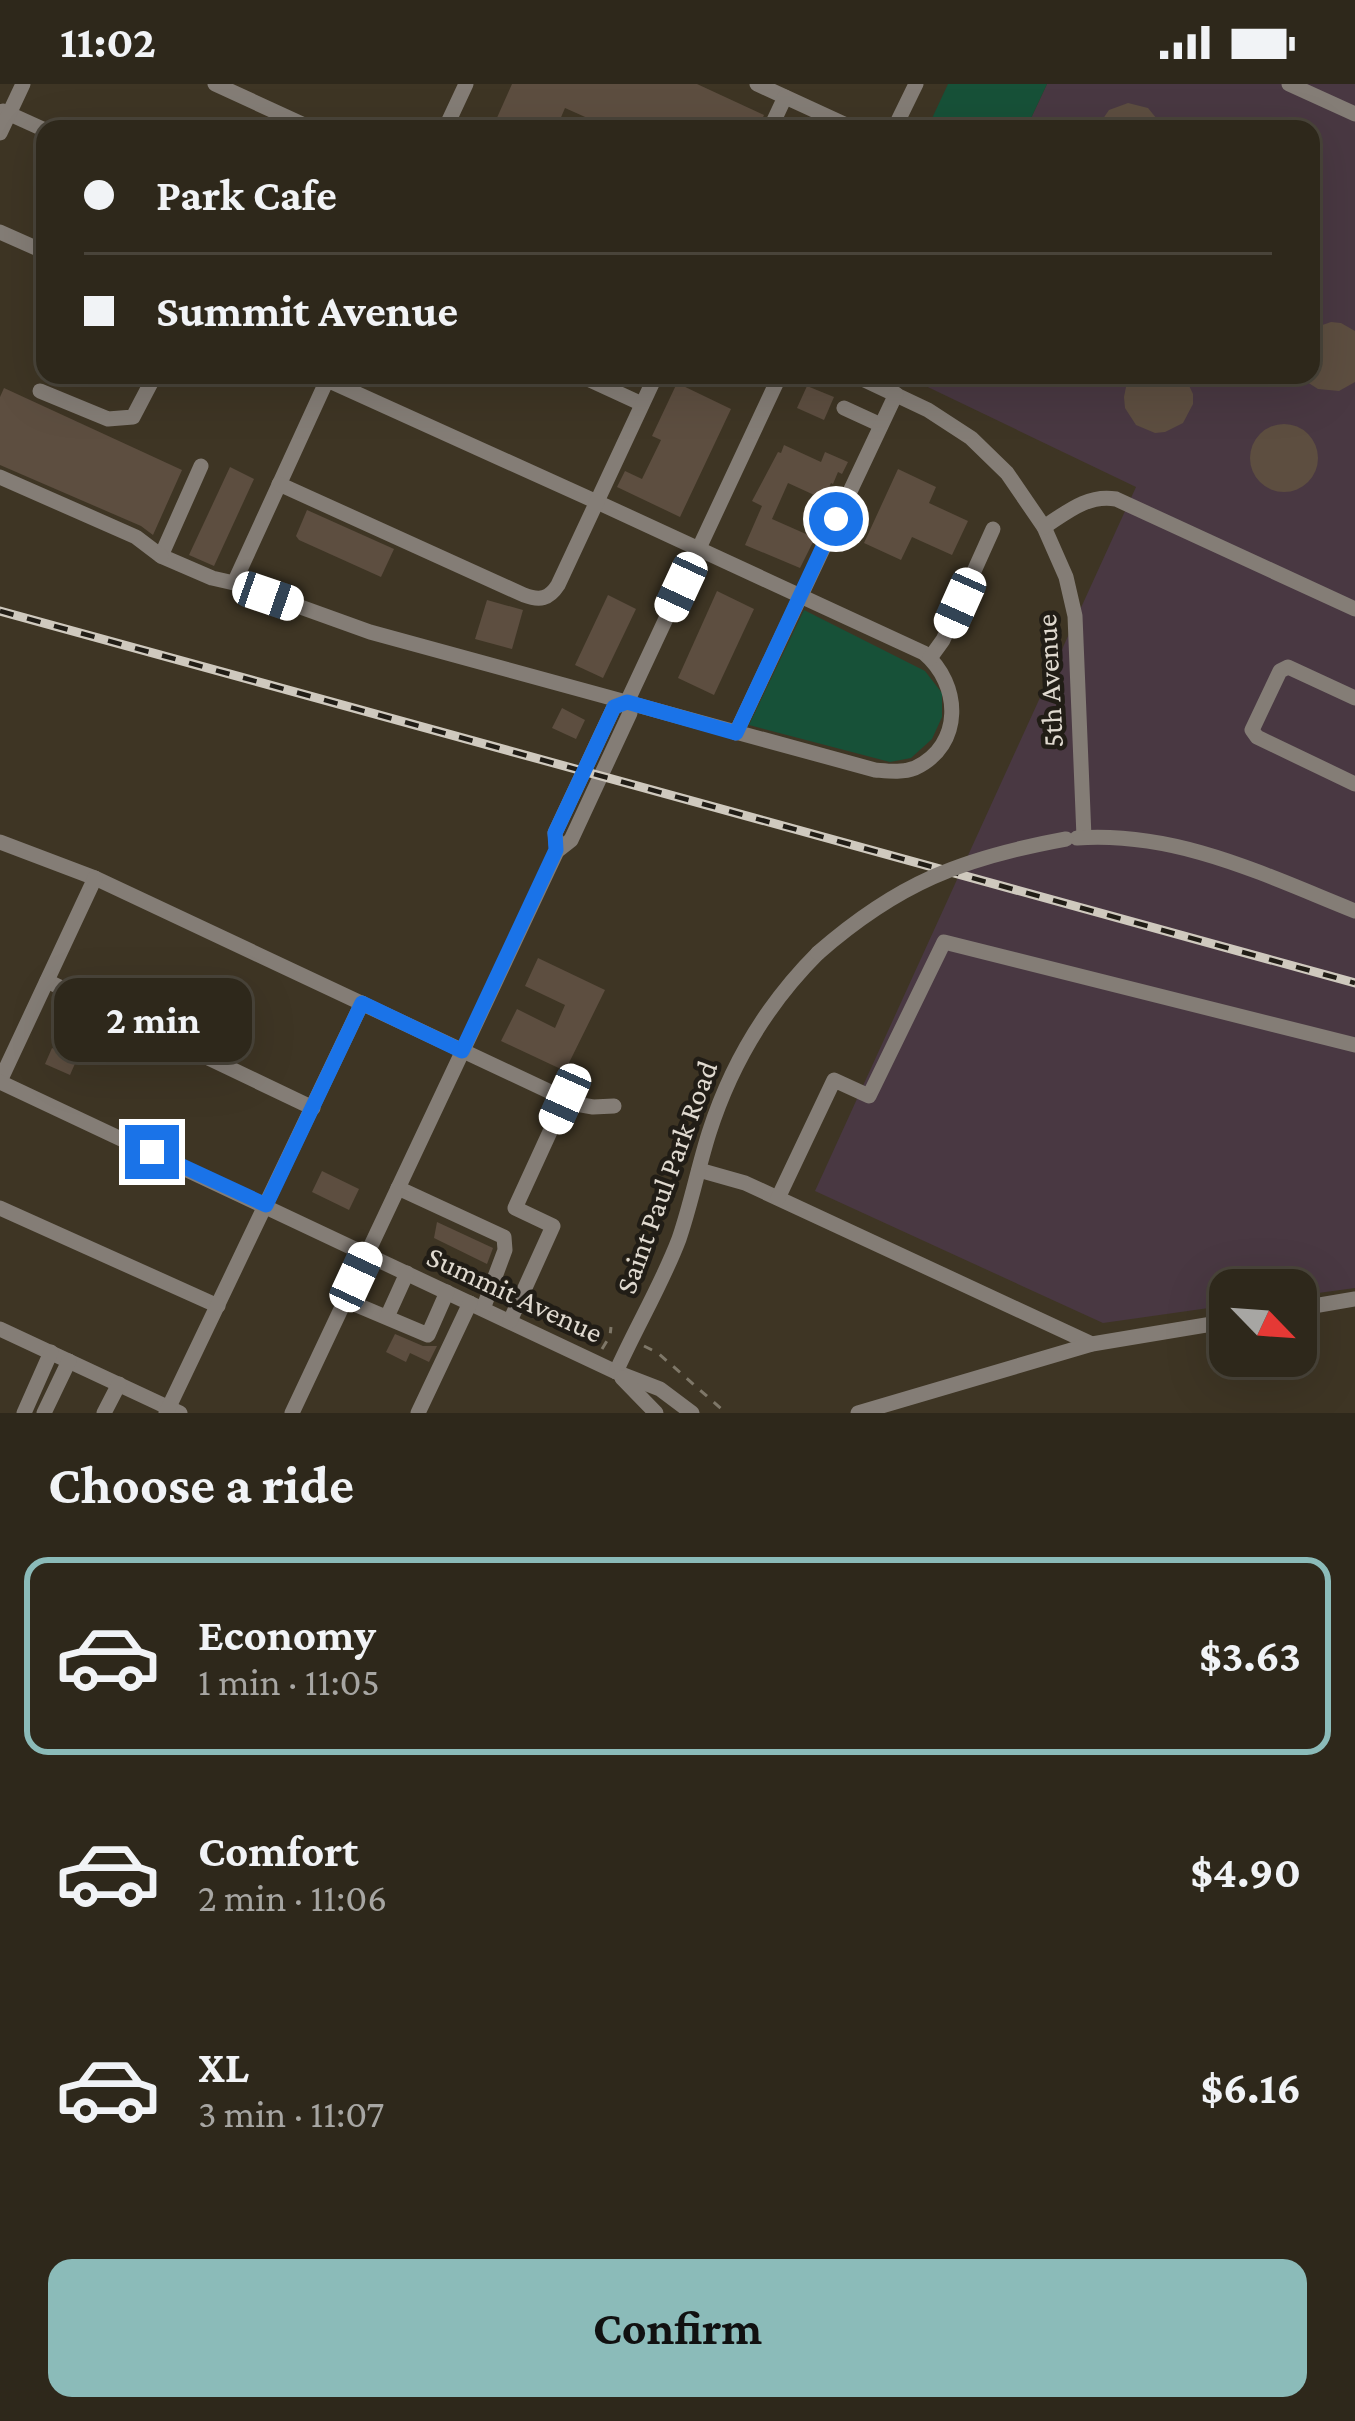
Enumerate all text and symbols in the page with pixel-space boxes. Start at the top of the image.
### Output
text: 11:02 [60,17,156,67]
text: Park Cafe [156,170,337,220]
text: Summit Avenue [156,286,458,336]
route start [809,492,863,546]
car [649,547,713,627]
car [929,563,991,643]
car [228,567,308,625]
street label: 5th Avenue [1029,613,1069,749]
callout: 2 min [53,978,251,1062]
text: 2 min [106,998,200,1041]
street label: Saint Paul Park Road [609,1056,723,1298]
car [534,1059,596,1139]
route end [125,1125,179,1179]
car [324,1237,388,1317]
street label: Summit Avenue [422,1239,608,1349]
north arrow [1209,1269,1317,1377]
map controls [1209,1269,1317,1377]
text: Choose a ride [48,1455,354,1515]
icon: car [54,1602,162,1710]
text: Economy [198,1610,376,1660]
text: $3.63 [1199,1631,1301,1681]
text: 1 min · 11:05 [198,1660,380,1703]
icon: car [54,1818,162,1926]
text: Comfort [198,1826,359,1876]
text: $4.90 [1190,1847,1301,1897]
text: 2 min · 11:06 [198,1876,387,1919]
icon: car [54,2034,162,2142]
text: XL [198,2042,249,2092]
text: $6.16 [1200,2063,1301,2113]
text: 3 min · 11:07 [198,2092,384,2135]
button: Confirm [48,2259,1307,2397]

